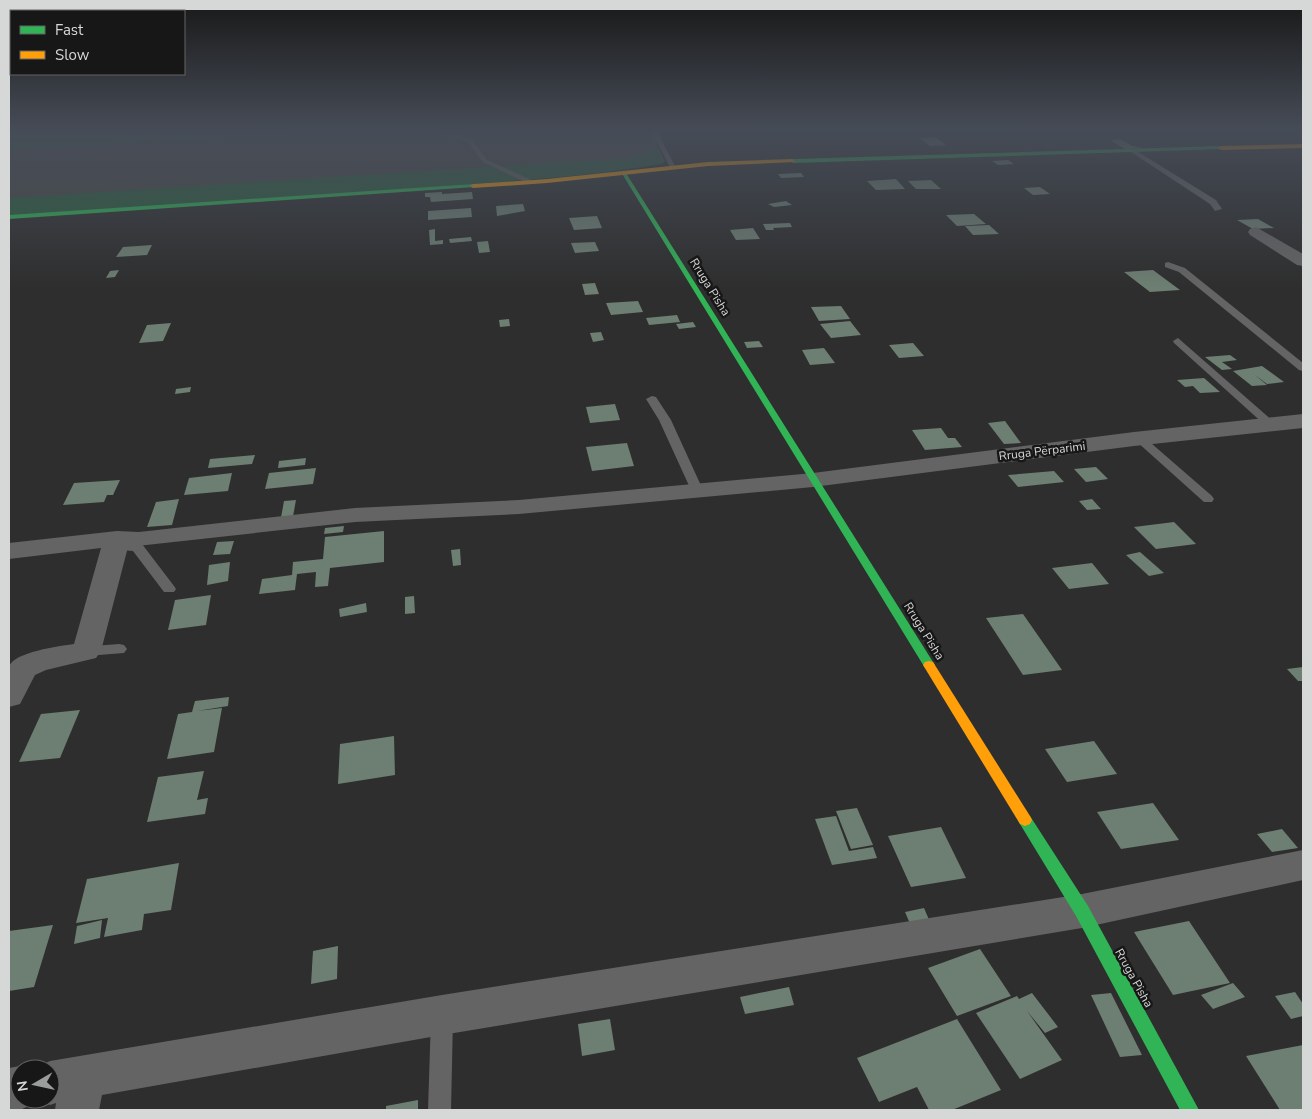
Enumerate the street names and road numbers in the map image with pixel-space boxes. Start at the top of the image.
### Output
street label: Rruga Pisha [686,255,734,319]
street label: Rruga Përparimi [998,438,1086,464]
street label: Rruga Pisha [900,599,948,663]
street label: Rruga Pisha [1111,946,1157,1010]

